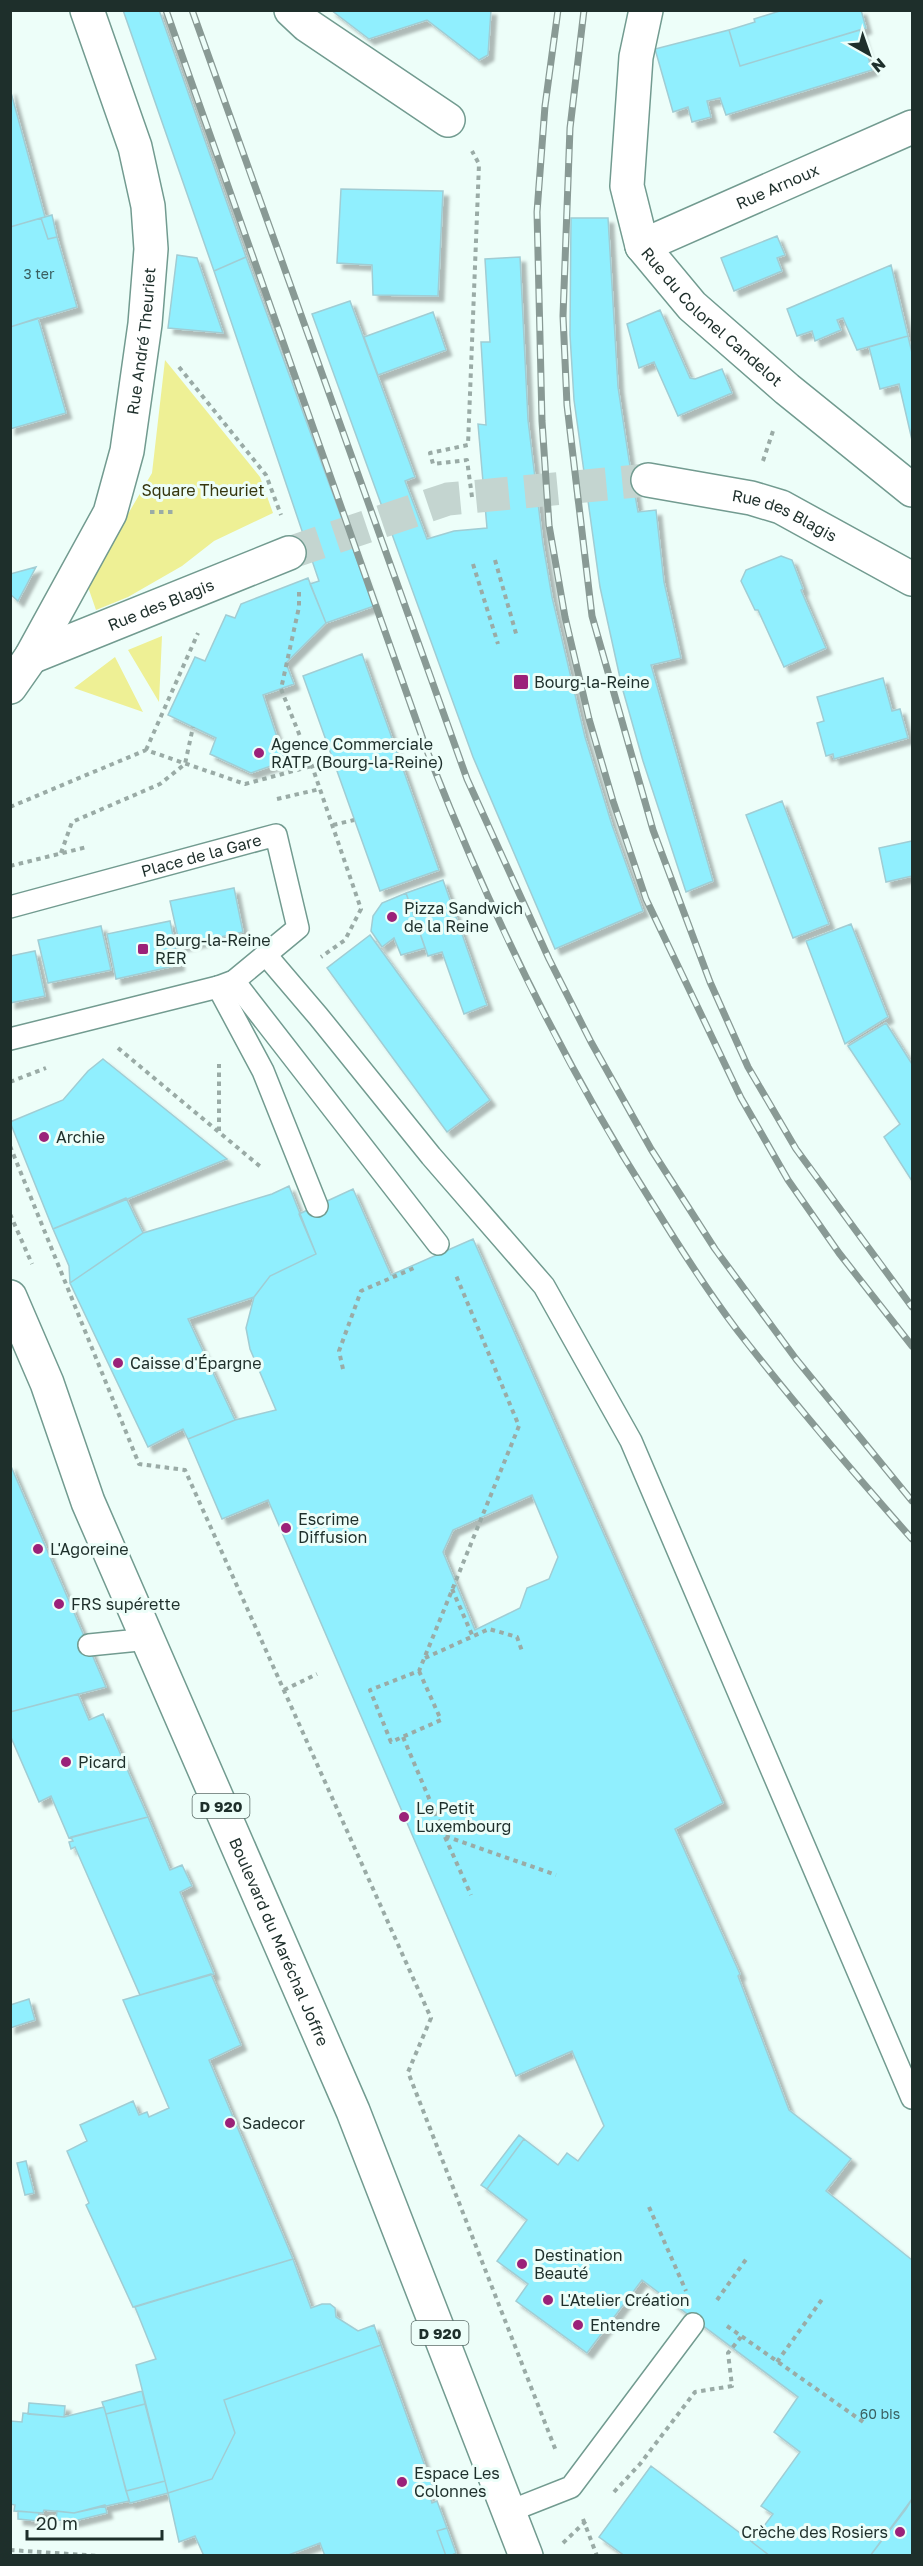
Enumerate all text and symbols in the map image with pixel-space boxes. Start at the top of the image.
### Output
north arrow [839,24,899,84]
text: N [868,54,890,77]
street label: Rue Arnoux [733,159,822,213]
street label: Rue du Colonel Candelot [637,243,787,390]
house number: 3 ter [24,265,55,282]
street label: Rue André Theuriet [122,267,159,416]
park label: Square Theuriet [141,480,265,500]
street label: Rue des Blagis [731,485,841,546]
street label: Rue des Blagis [105,574,217,635]
place label: Bourg-la-Reine [534,672,650,692]
marker: Bourg-la-Reine [512,673,530,691]
place label: Agence Commerciale RATP (Bourg-la-Reine) [271,734,444,772]
marker: Agence Commerciale RATP (Bourg-la-Reine) [252,746,266,760]
street label: Place de la Gare [139,829,263,881]
place label: Pizza Sandwich de la Reine [404,898,523,936]
marker: Pizza Sandwich de la Reine [385,910,399,924]
place label: Bourg-la-Reine RER [155,930,271,968]
marker: Bourg-la-Reine RER [136,942,150,956]
place label: Archie [56,1127,105,1147]
marker: Archie [37,1130,51,1144]
place label: Caisse d'Épargne [130,1353,262,1373]
marker: Caisse d'Épargne [111,1356,125,1370]
place label: Escrime Diffusion [298,1509,367,1547]
marker: Escrime Diffusion [279,1521,293,1535]
place label: L'Agoreine [50,1539,129,1559]
marker: L'Agoreine [31,1542,45,1556]
place label: FRS supérette [71,1594,180,1614]
marker: FRS supérette [52,1597,66,1611]
place label: Picard [78,1752,126,1772]
marker: Picard [59,1755,73,1769]
road number: D 920 [192,1794,250,1818]
place label: Le Petit Luxembourg [416,1798,511,1836]
marker: Le Petit Luxembourg [397,1810,411,1824]
street label: Boulevard du Maréchal Joffre [225,1834,333,2049]
place label: Sadecor [242,2113,305,2133]
marker: Sadecor [223,2116,237,2130]
place label: Destination Beauté [534,2245,623,2283]
marker: Destination Beauté [515,2257,529,2271]
place label: L'Atelier Création [560,2290,690,2310]
marker: L'Atelier Création [541,2293,555,2307]
place label: Entendre [590,2315,660,2335]
marker: Entendre [571,2318,585,2332]
road number: D 920 [412,2321,468,2345]
house number: 60 bis [860,2405,900,2422]
place label: Espace Les Colonnes [414,2463,500,2501]
marker: Espace Les Colonnes [395,2475,409,2489]
scale bar [27,2503,162,2541]
text: 20 m [36,2512,78,2534]
place label: Crèche des Rosiers [741,2522,888,2542]
marker: Crèche des Rosiers [893,2525,907,2539]

